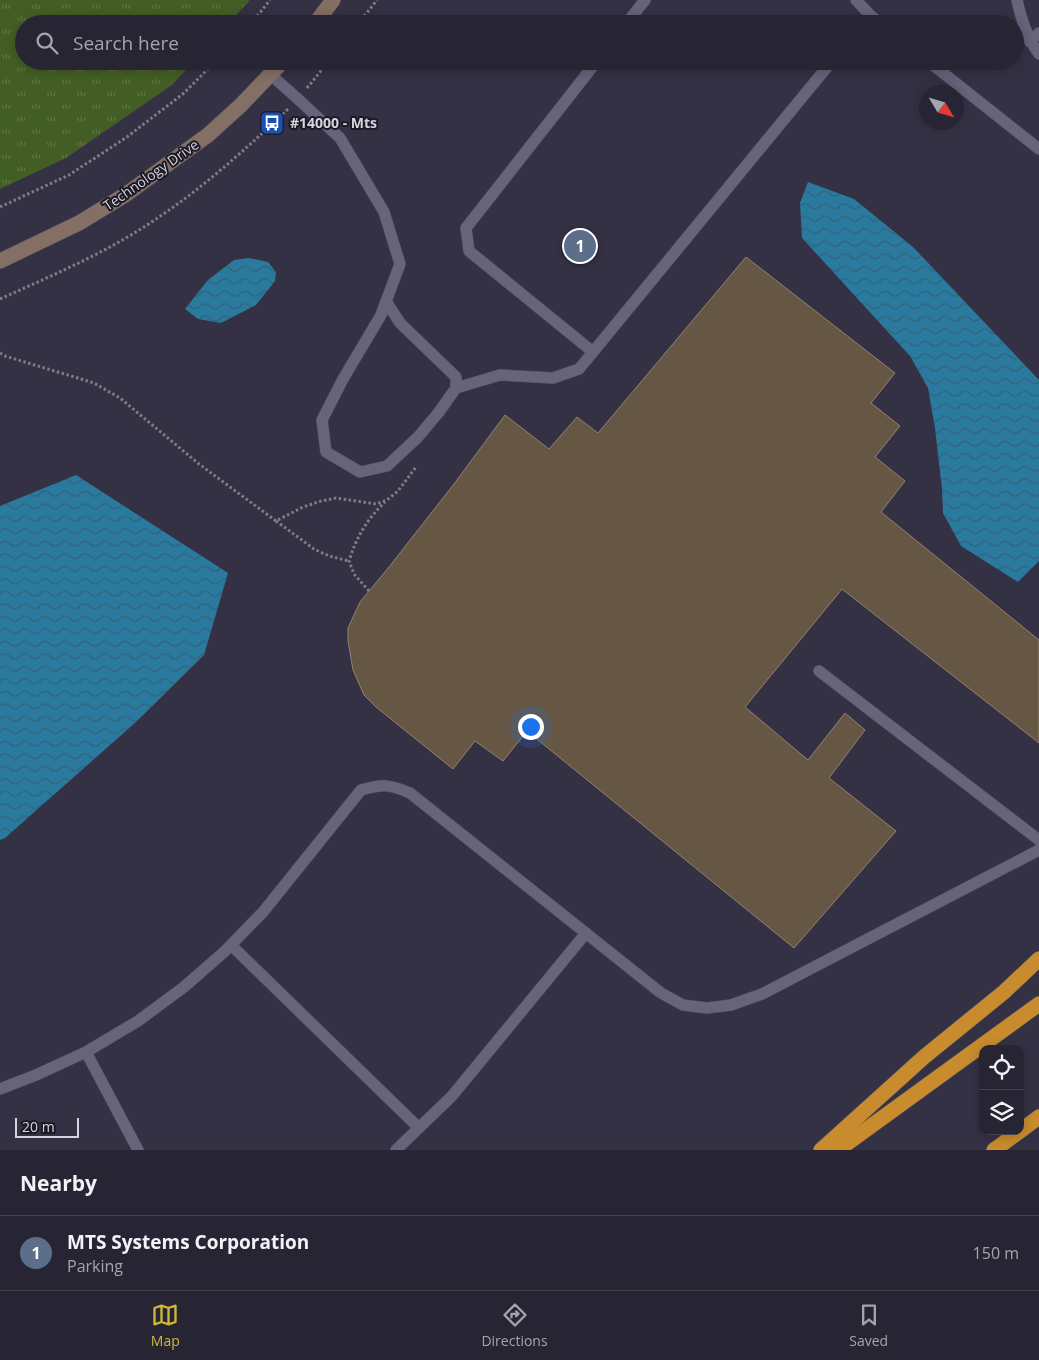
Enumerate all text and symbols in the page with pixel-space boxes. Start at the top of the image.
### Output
search box [15,15,1024,70]
icon: search [33,29,61,57]
text: Search here [73,30,179,56]
north arrow [919,85,964,130]
bus stop icon: #14000 - Mts [259,110,285,136]
place label: #14000 - Mts [290,113,377,132]
street label: Technology Drive [99,135,202,215]
pin: 1 [564,227,596,265]
your location [518,714,544,740]
map controls [979,1045,1024,1135]
button: locate [979,1045,1024,1090]
button: layers [979,1090,1024,1135]
scale bar [15,1115,79,1138]
text: 20 m [22,1117,55,1136]
text: Nearby [20,1169,97,1197]
text: MTS Systems Corporation [67,1229,309,1255]
text: 1 [31,1242,41,1264]
text: 150 m [973,1242,1019,1264]
text: Parking [67,1255,123,1277]
tab: Map [151,1301,180,1350]
tab: Directions [481,1301,548,1350]
tab: Saved [849,1301,888,1350]

